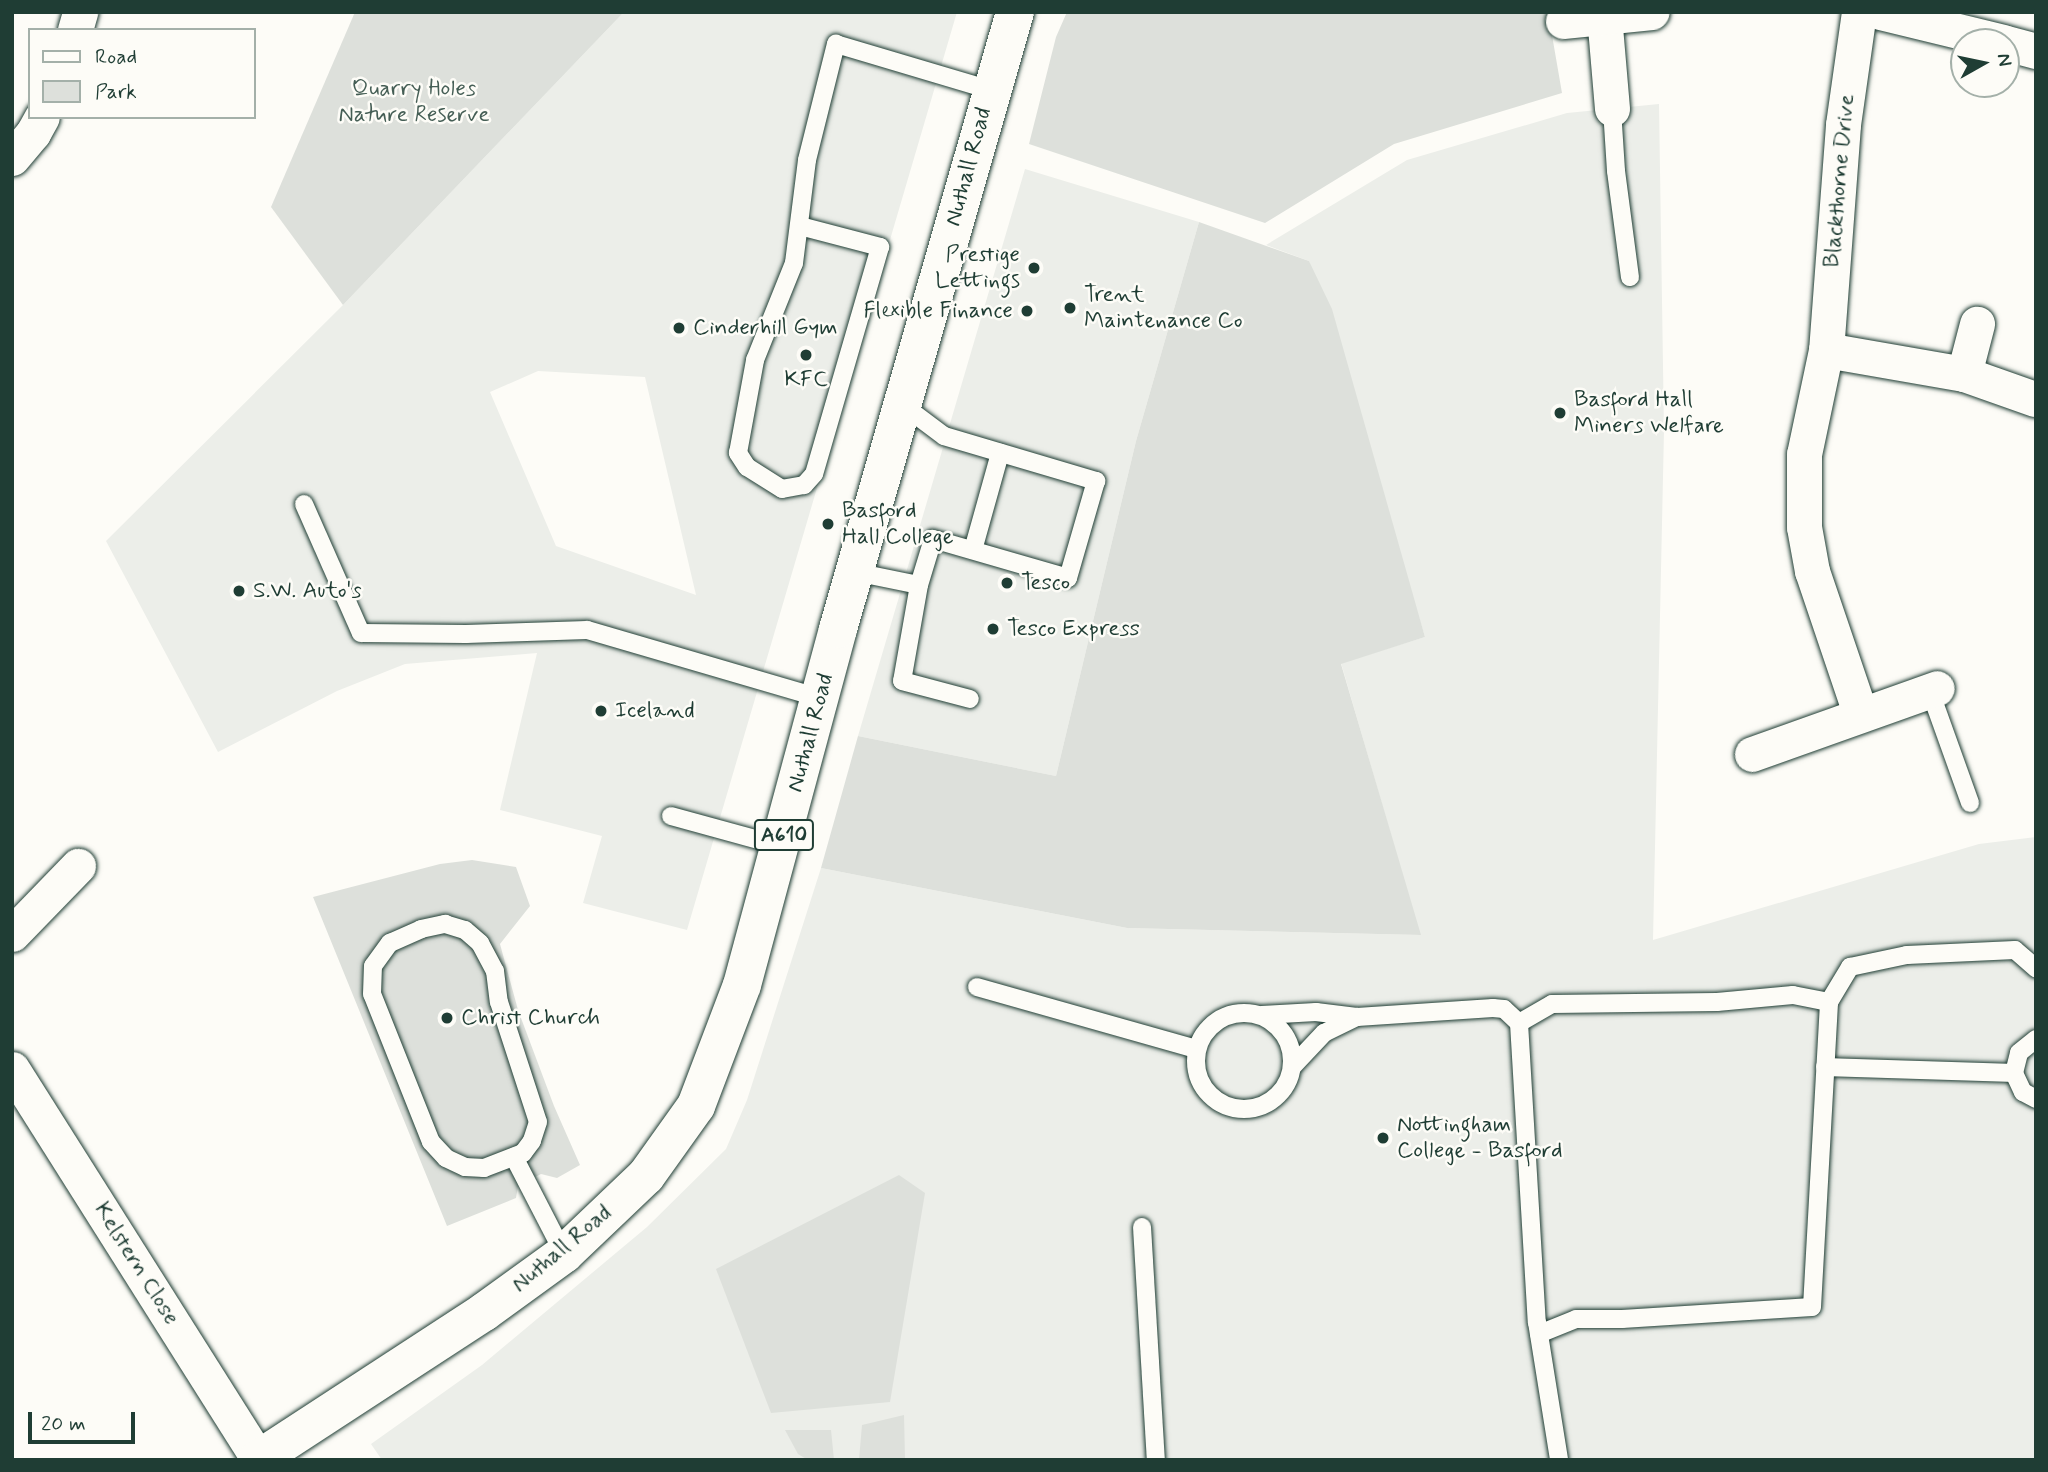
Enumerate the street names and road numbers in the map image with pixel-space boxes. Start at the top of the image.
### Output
street label: Blackthorne Drive [1819,95,1861,267]
street label: Nuthall Road [940,105,998,229]
street label: Nuthall Road [782,671,840,795]
road number: A610 [752,818,816,852]
street label: Kelstern Close [87,1197,185,1331]
street label: Nuthall Road [507,1200,617,1298]

